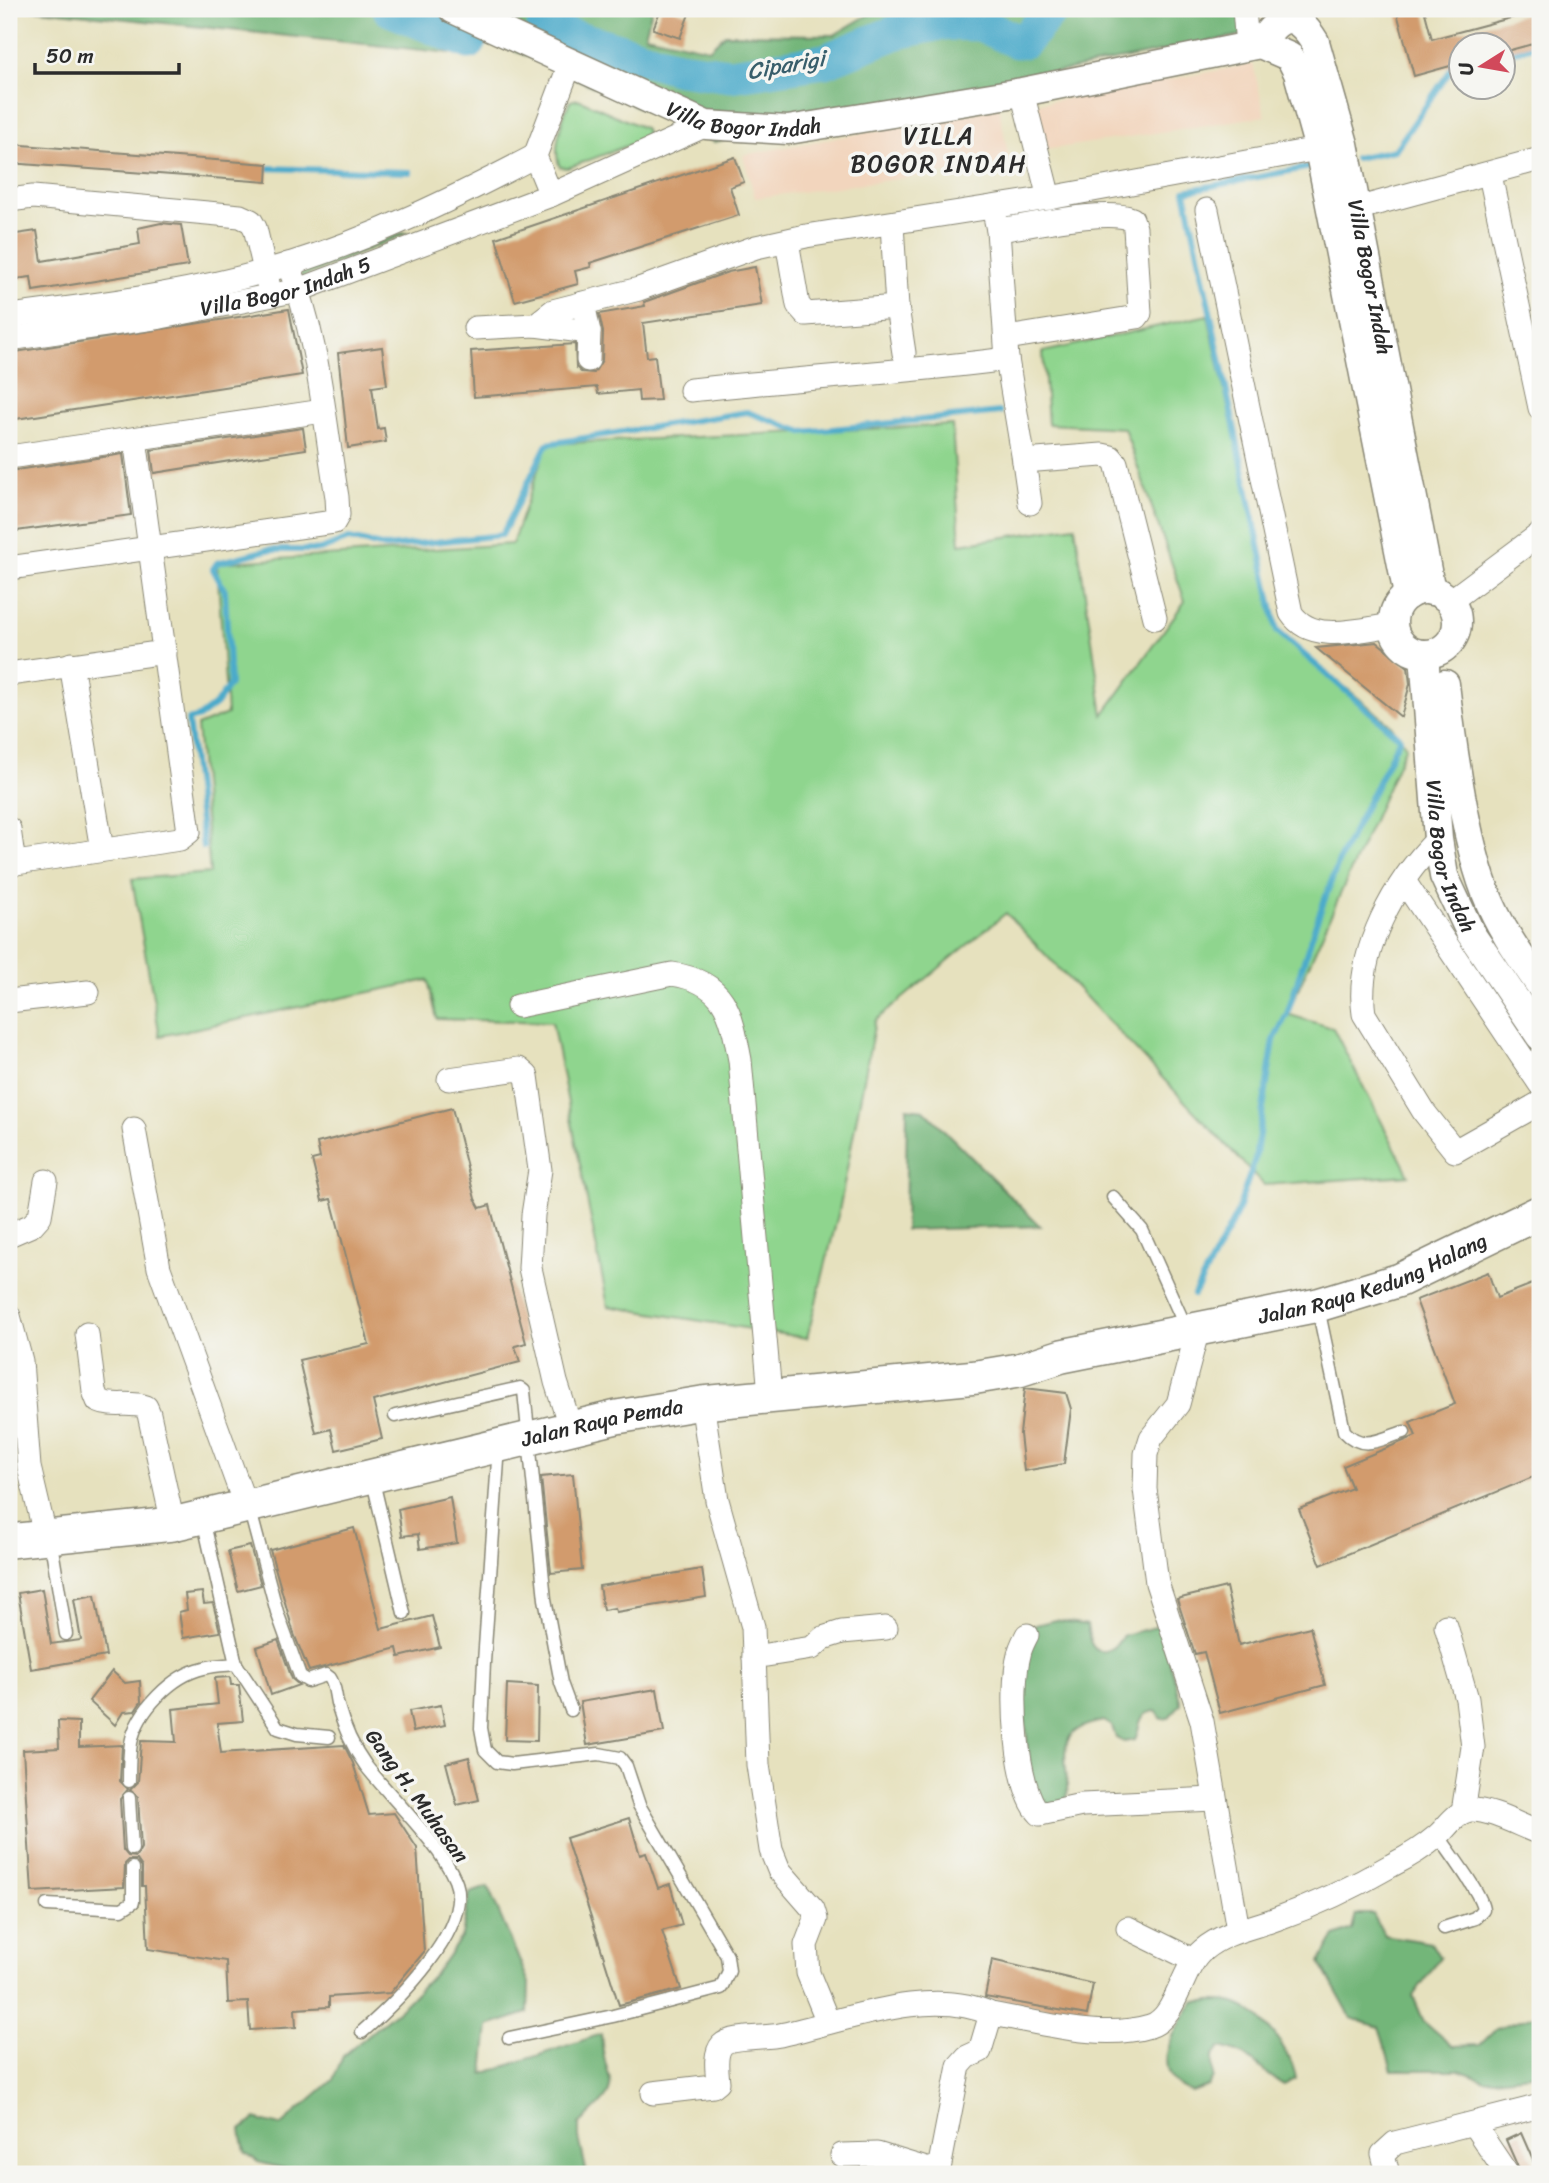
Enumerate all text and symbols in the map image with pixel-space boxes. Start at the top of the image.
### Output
scale bar [35,32,178,76]
north arrow [1448,32,1518,102]
text: 50 m [46,37,94,75]
water label: Ciparigi [744,37,833,92]
text: U [1448,58,1483,78]
street label: Villa Bogor Indah [660,90,824,149]
district label: VILLA BOGOR INDAH [850,115,1028,185]
street label: Villa Bogor Indah [1336,196,1404,358]
street label: Villa Bogor Indah 5 [197,245,377,328]
street label: Villa Bogor Indah [1415,778,1487,939]
street label: Jalan Raya Kedung Halang [1254,1221,1494,1336]
street label: Jalan Raya Pemda [516,1387,686,1459]
street label: Gang H. Muhasan [355,1720,479,1872]

